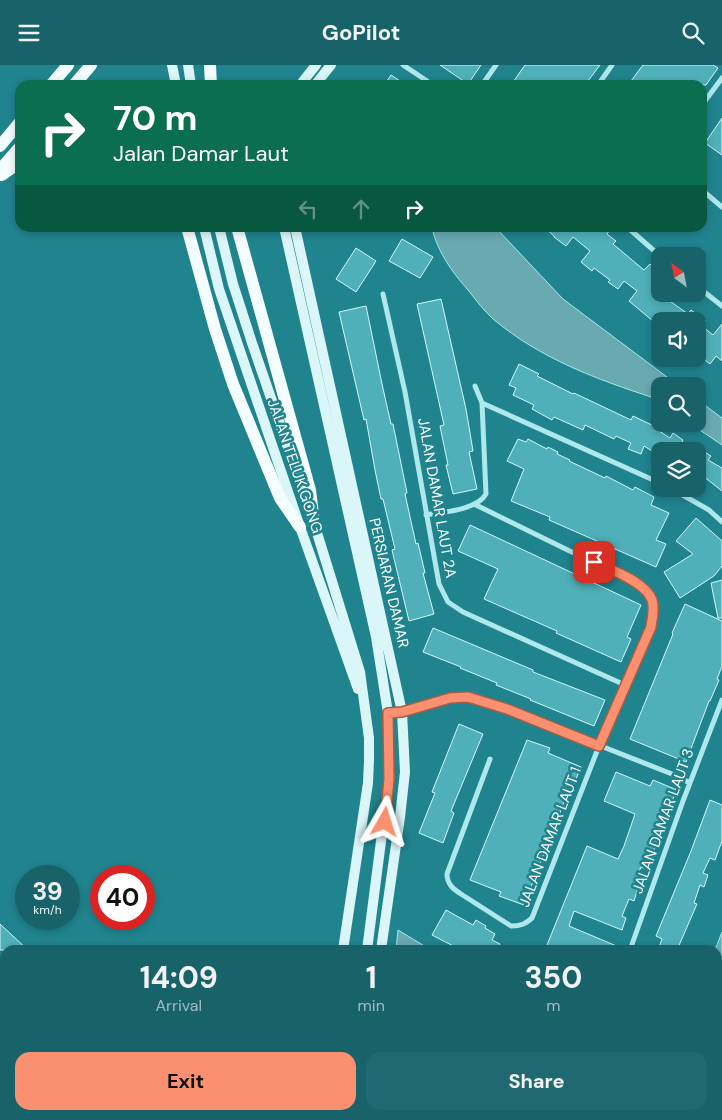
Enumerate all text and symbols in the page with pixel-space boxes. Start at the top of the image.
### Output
text: GoPilot [322,18,400,47]
icon: menu [15,19,43,47]
icon: search [679,19,707,47]
text: 70 m [113,95,197,141]
icon: right [30,100,95,165]
text: Jalan Damar Laut [113,139,289,168]
icon: left [294,195,322,223]
icon: ahead [347,195,375,223]
icon: right [400,195,428,223]
north arrow [651,247,706,303]
map controls [651,247,706,497]
button: sound [651,312,706,367]
button: search [651,377,706,432]
street label: JALAN TELUK GONG [263,396,327,536]
street label: JALAN DAMAR LAUT 2A [413,416,461,580]
button: layers [651,442,706,497]
street label: PERSIARAN DAMAR [364,516,414,650]
pin [573,541,615,583]
icon: arrive [580,548,608,576]
street label: JALAN DAMAR LAUT 3 [627,746,699,896]
street label: JALAN DAMAR LAUT 1 [514,764,586,910]
position arrow [358,795,410,847]
speed limit sign: 40 [90,865,155,930]
text: 39 [32,875,63,908]
text: km/h [33,902,62,918]
text: 14:09 [140,958,218,997]
text: 1 [366,958,377,997]
text: 350 [524,958,582,997]
text: Arrival [155,995,202,1016]
text: min [358,995,385,1016]
text: m [546,995,561,1016]
button: Exit [15,1052,356,1110]
button: Share [366,1052,707,1110]

